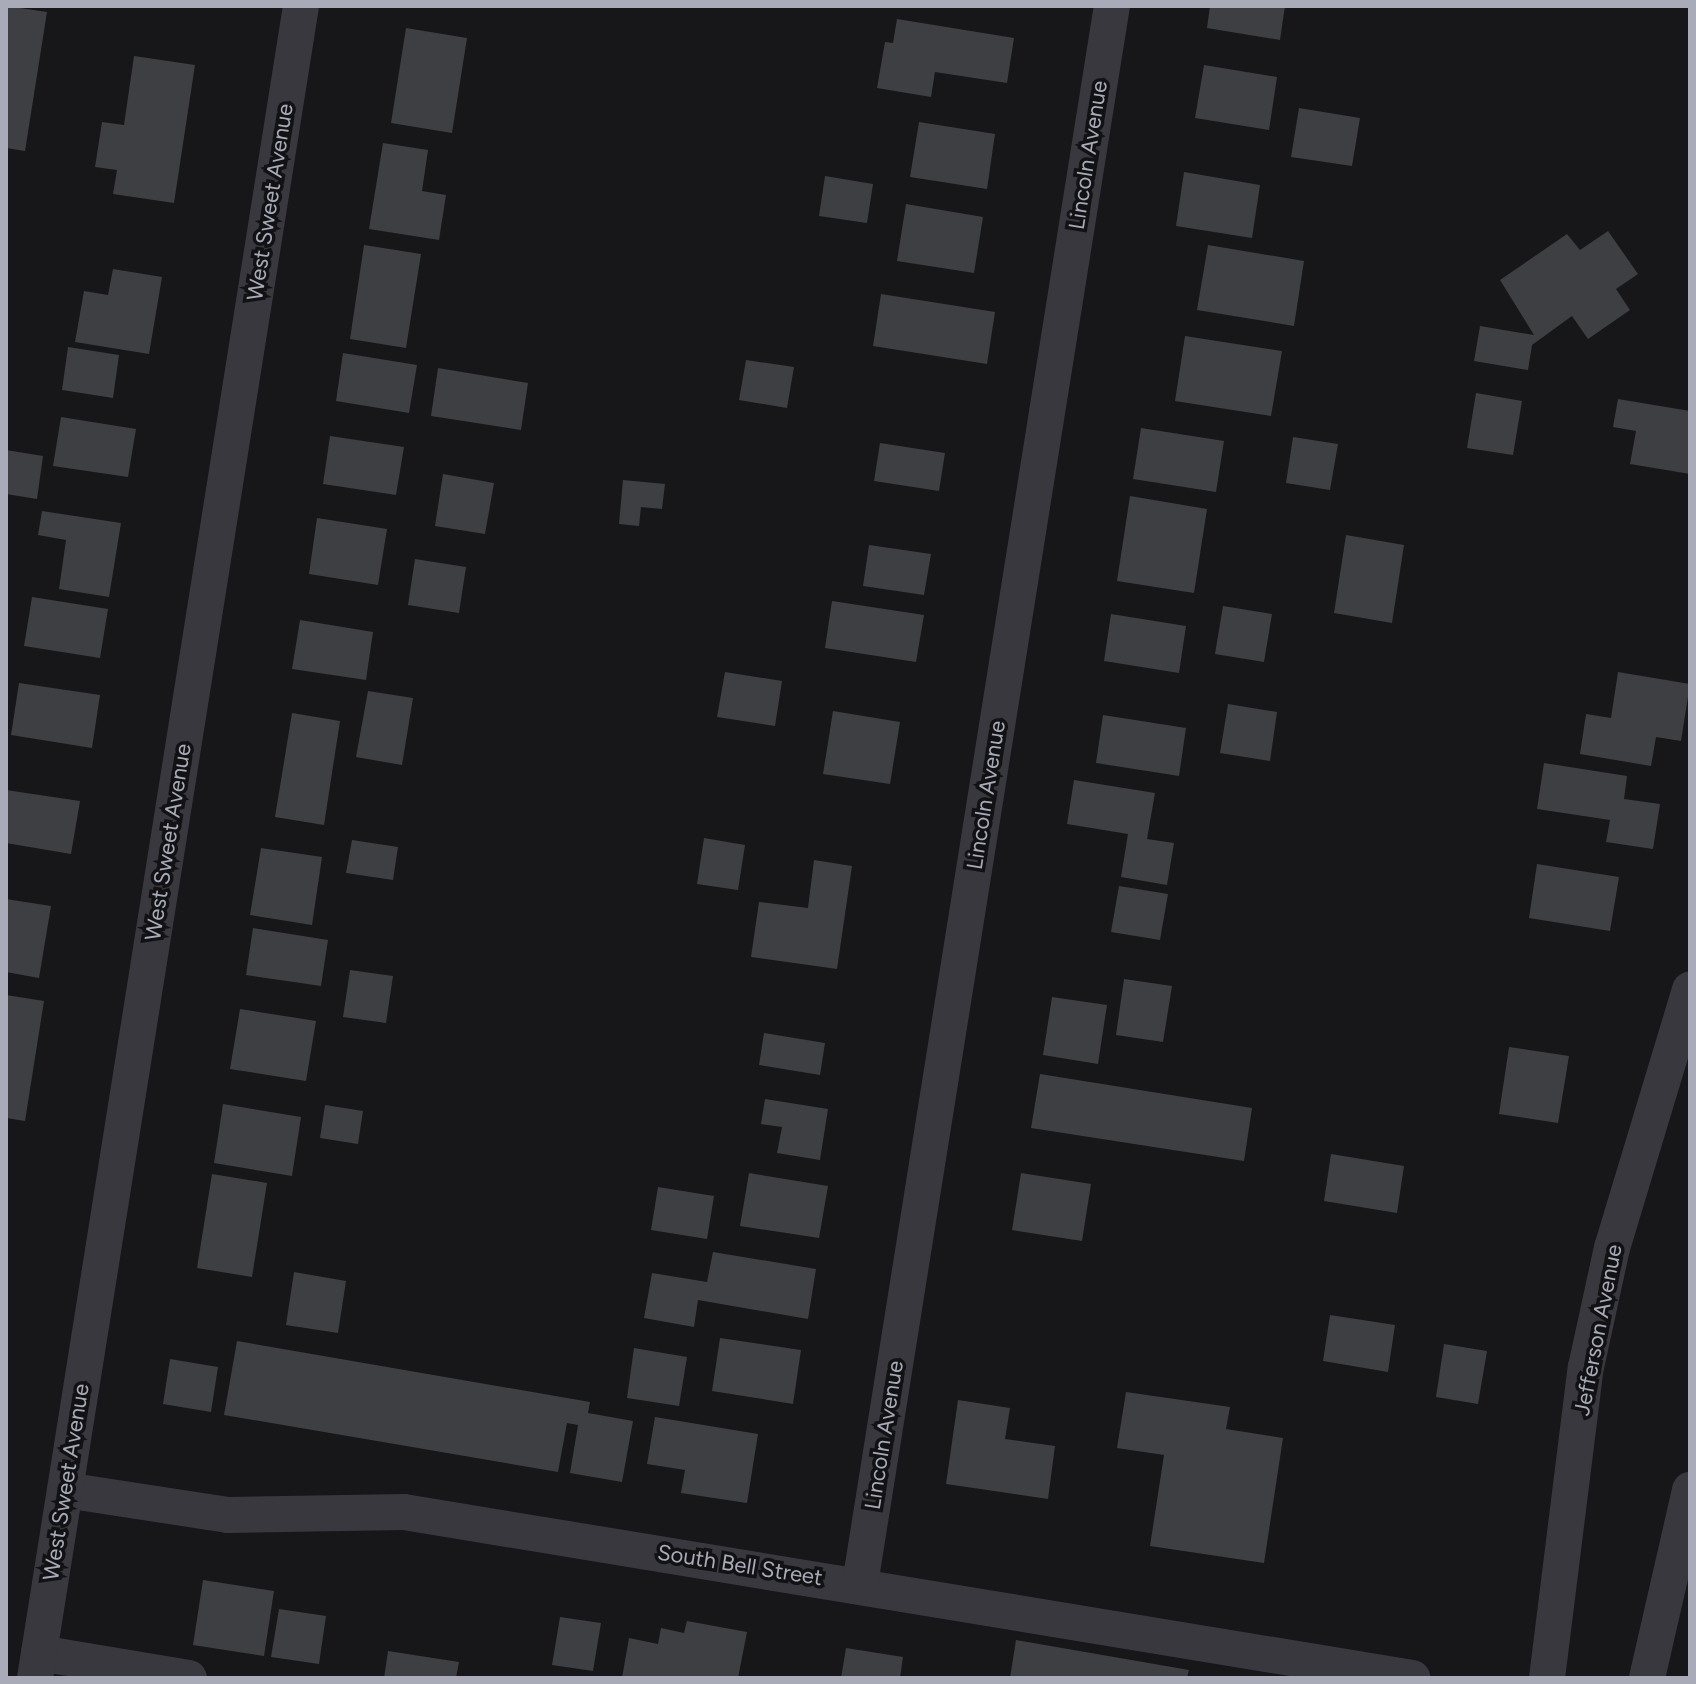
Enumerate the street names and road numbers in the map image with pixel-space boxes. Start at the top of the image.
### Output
street label: Lincoln Avenue [1063,79,1113,231]
street label: West Sweet Avenue [241,102,299,302]
street label: Lincoln Avenue [961,719,1011,871]
street label: West Sweet Avenue [139,742,197,942]
street label: Jefferson Avenue [1568,1242,1628,1418]
street label: Lincoln Avenue [859,1359,909,1511]
street label: West Sweet Avenue [37,1382,95,1582]
street label: South Bell Street [656,1539,824,1591]

